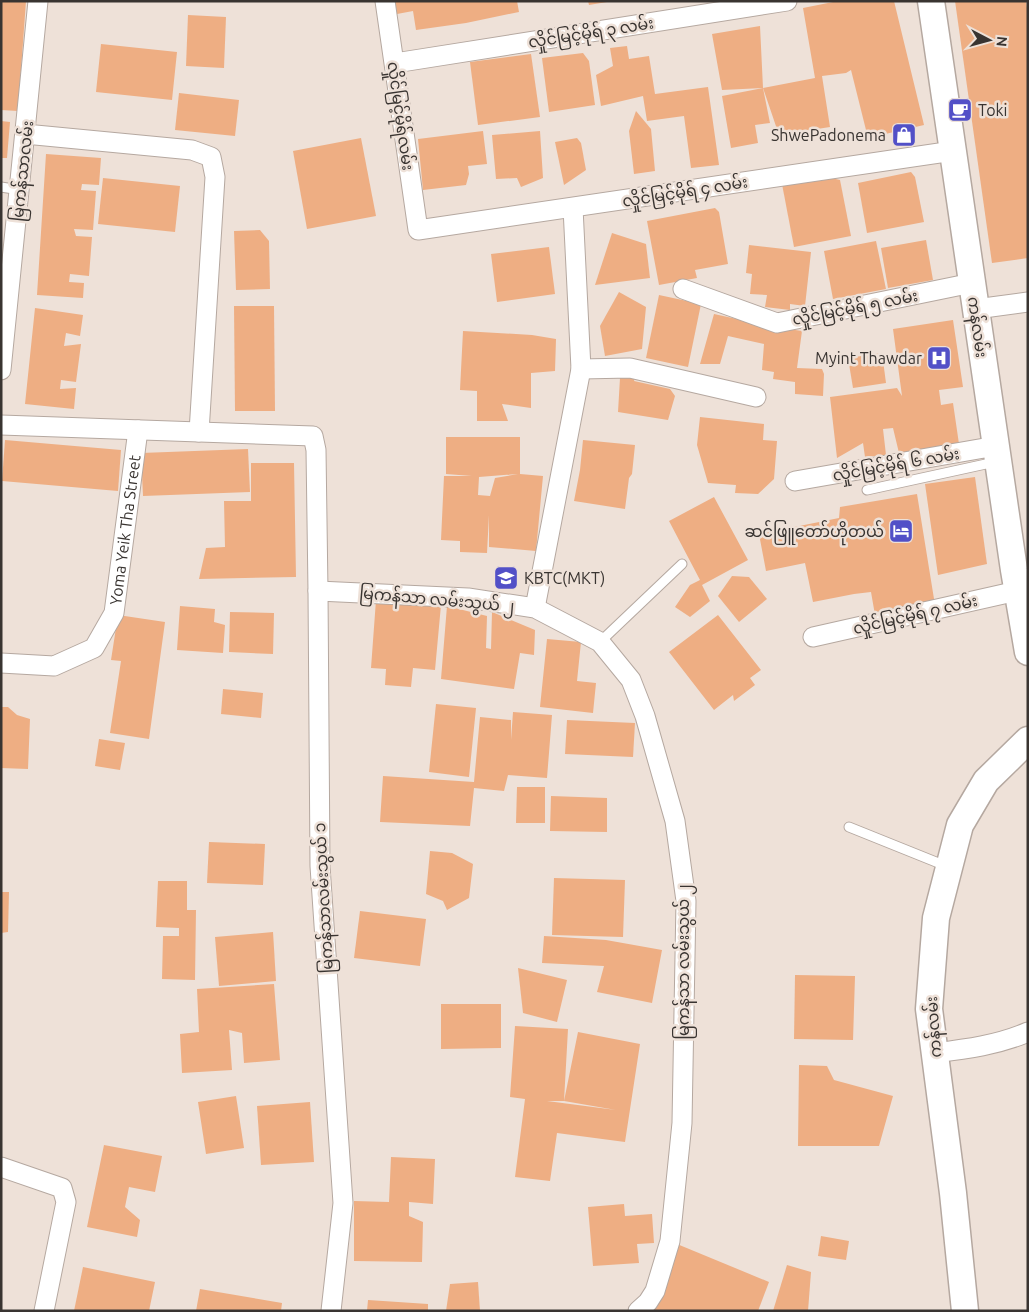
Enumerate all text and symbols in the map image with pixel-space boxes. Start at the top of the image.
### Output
street label: လှိုင်မြင့်မိုရ် ၃ လမ်း [527,11,656,57]
north arrow [964,15,1014,65]
text: N [993,35,1010,47]
street label: လှိုင်မြင့်မိုရ်လမ်း [379,60,420,172]
cafe icon: Toki [947,97,973,123]
place label: Toki [978,101,1007,119]
street label: မြကန်သာလမ်း [6,119,41,223]
shop icon: ShwePadonema [891,122,917,148]
place label: ShwePadonema [771,126,886,144]
street label: လှိုင်မြင့်မိုရ် ၄ လမ်း [621,170,750,216]
street label: လှိုင်မြင့်မိုရ် ၅ လမ်း [790,284,921,334]
street label: ကန်လမ်း [960,295,993,359]
hospital icon: Myint Thawdar [926,345,952,371]
place label: Myint Thawdar [815,349,922,367]
street label: လှိုင်မြင့်မိုရ် ၆ လမ်း [831,442,962,490]
street label: Yoma Yeik Tha Street [106,453,144,606]
hotel icon: ဆင်ဖြူတော်ဟိုတယ် [888,518,914,544]
place label: ဆင်ဖြူတော်ဟိုတယ် [745,520,884,546]
school or university icon: KBTC(MKT) [493,565,519,591]
place label: KBTC(MKT) [524,569,605,588]
street label: မြကန်သာ လမ်းသွယ် ၂ [358,581,515,620]
street label: လှိုင်မြင့်မိုရ် ၇ လမ်း [851,589,980,643]
street label: မြကန်သာလမ်းသွယ် ၁ [308,822,341,974]
street label: မြကန်သာ လမ်းသွယ် ၂ [672,884,697,1040]
street label: ကန်လမ်း [920,995,949,1058]

